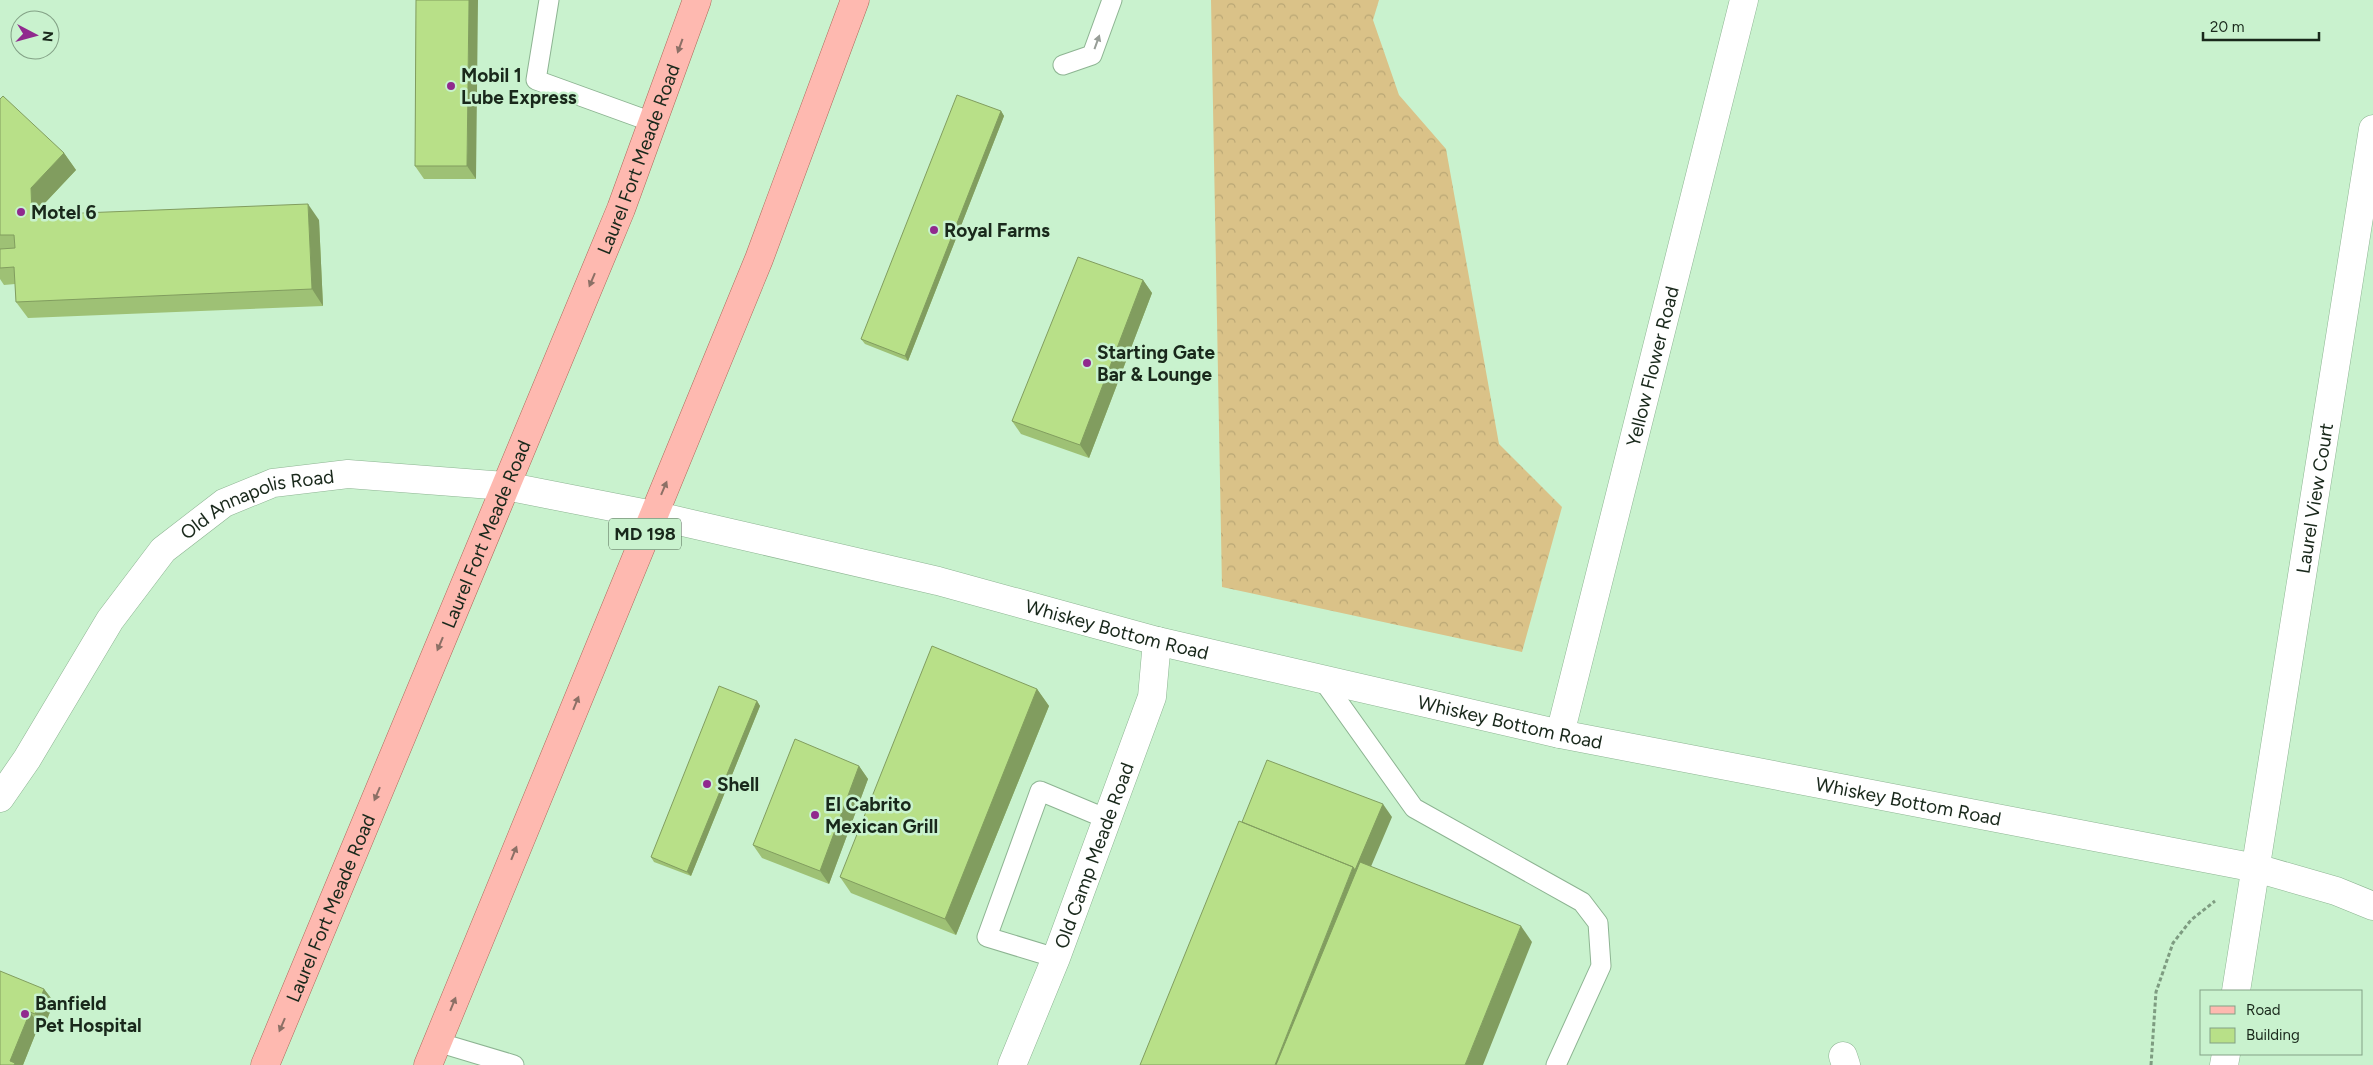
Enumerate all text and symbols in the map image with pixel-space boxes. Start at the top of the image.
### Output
north arrow [10,10,60,60]
scale bar [2203,10,2319,42]
text: 20 m [2210,18,2244,36]
text: N [38,30,56,43]
one-way arrow [1094,34,1101,49]
one-way arrow [676,39,684,54]
street label: Laurel Fort Meade Road [592,61,684,258]
place label: Mobil 1 Lube Express [461,64,577,109]
marker: Mobil 1 Lube Express [445,80,457,92]
place label: Motel 6 [31,201,97,224]
marker: Motel 6 [15,206,27,218]
place label: Royal Farms [944,219,1050,242]
marker: Royal Farms [928,224,940,236]
one-way arrow [587,273,595,287]
street label: Yellow Flower Road [1621,284,1683,449]
place label: Starting Gate Bar & Lounge [1097,341,1215,386]
marker: Starting Gate Bar & Lounge [1081,357,1093,369]
street label: Laurel View Court [2291,421,2338,575]
street label: Laurel Fort Meade Road [436,437,535,632]
street label: Old Annapolis Road [175,464,335,544]
one-way arrow [661,481,669,495]
road number: MD 198 [609,518,681,550]
street label: Whiskey Bottom Road [1023,594,1211,664]
one-way arrow [435,637,443,651]
street label: Whiskey Bottom Road [1416,690,1605,753]
one-way arrow [573,696,581,710]
street label: Old Camp Meade Road [1049,759,1138,952]
street label: Whiskey Bottom Road [1814,772,2003,830]
place label: Shell [717,773,759,796]
marker: Shell [701,778,713,790]
one-way arrow [373,787,381,801]
place label: El Cabrito Mexican Grill [825,793,938,838]
marker: El Cabrito Mexican Grill [809,809,821,821]
street label: Laurel Fort Meade Road [281,811,380,1006]
one-way arrow [511,846,519,860]
legend [2200,990,2363,1055]
place label: Banfield Pet Hospital [35,992,142,1037]
one-way arrow [449,997,457,1011]
text: Road [2246,1001,2281,1019]
marker: Banfield Pet Hospital [19,1008,31,1020]
one-way arrow [277,1018,285,1032]
text: Building [2246,1026,2300,1044]

